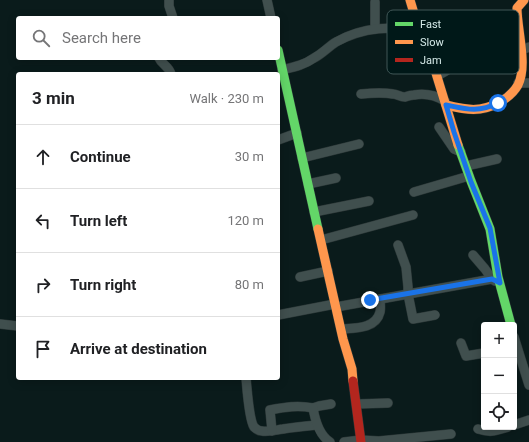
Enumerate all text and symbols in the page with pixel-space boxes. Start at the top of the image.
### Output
legend [387,10,519,74]
search box [16,16,280,60]
text: Fast [420,18,442,31]
icon: search [30,27,52,49]
text: Search here [62,29,141,47]
text: Slow [420,36,444,49]
text: Jam [420,54,442,67]
text: 3 min [32,88,75,108]
text: Walk · 230 m [189,91,264,106]
route start [489,94,507,112]
icon: ahead [32,146,54,168]
text: Continue [70,148,131,166]
text: 30 m [235,149,264,164]
icon: left [32,210,54,232]
text: Turn left [70,212,127,230]
text: 120 m [227,213,264,228]
icon: right [32,274,54,296]
text: Turn right [70,276,136,294]
text: 80 m [235,277,264,292]
route end [361,291,379,309]
map controls [481,322,517,430]
button: + [481,322,517,358]
icon: arrive [32,338,54,360]
text: Arrive at destination [70,340,207,358]
button: − [481,358,517,394]
button: locate [481,394,517,430]

